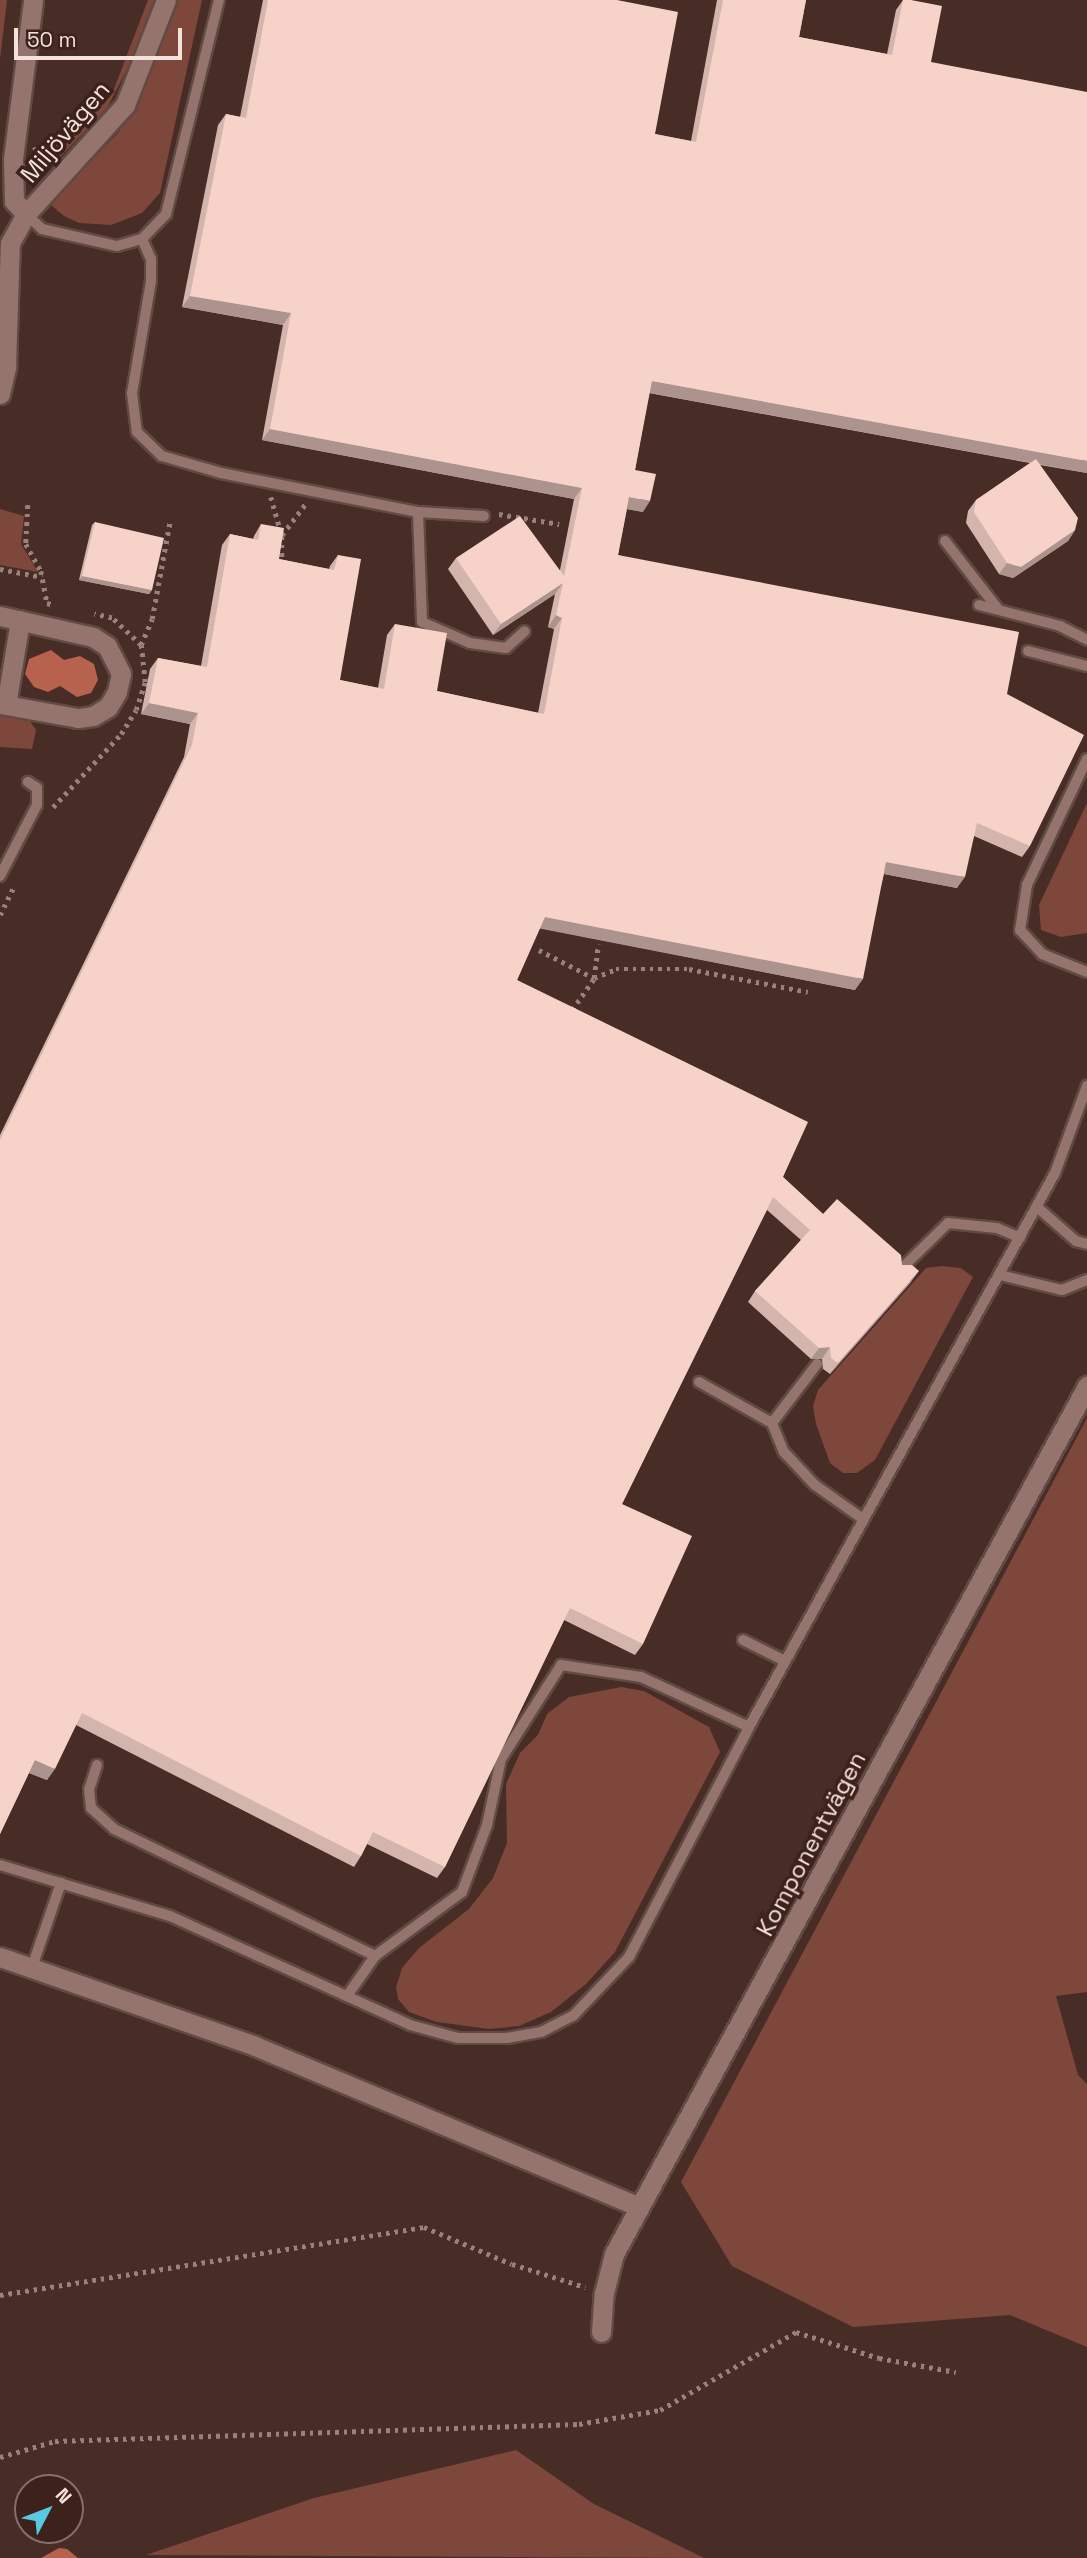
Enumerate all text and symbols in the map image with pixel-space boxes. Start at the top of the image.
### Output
scale bar [18,14,186,58]
text: 50 m [27,26,77,53]
street label: Miljövägen [14,76,116,188]
street label: Komponentvägen [750,1747,872,1941]
north arrow [14,2474,84,2544]
text: N [50,2483,77,2509]

